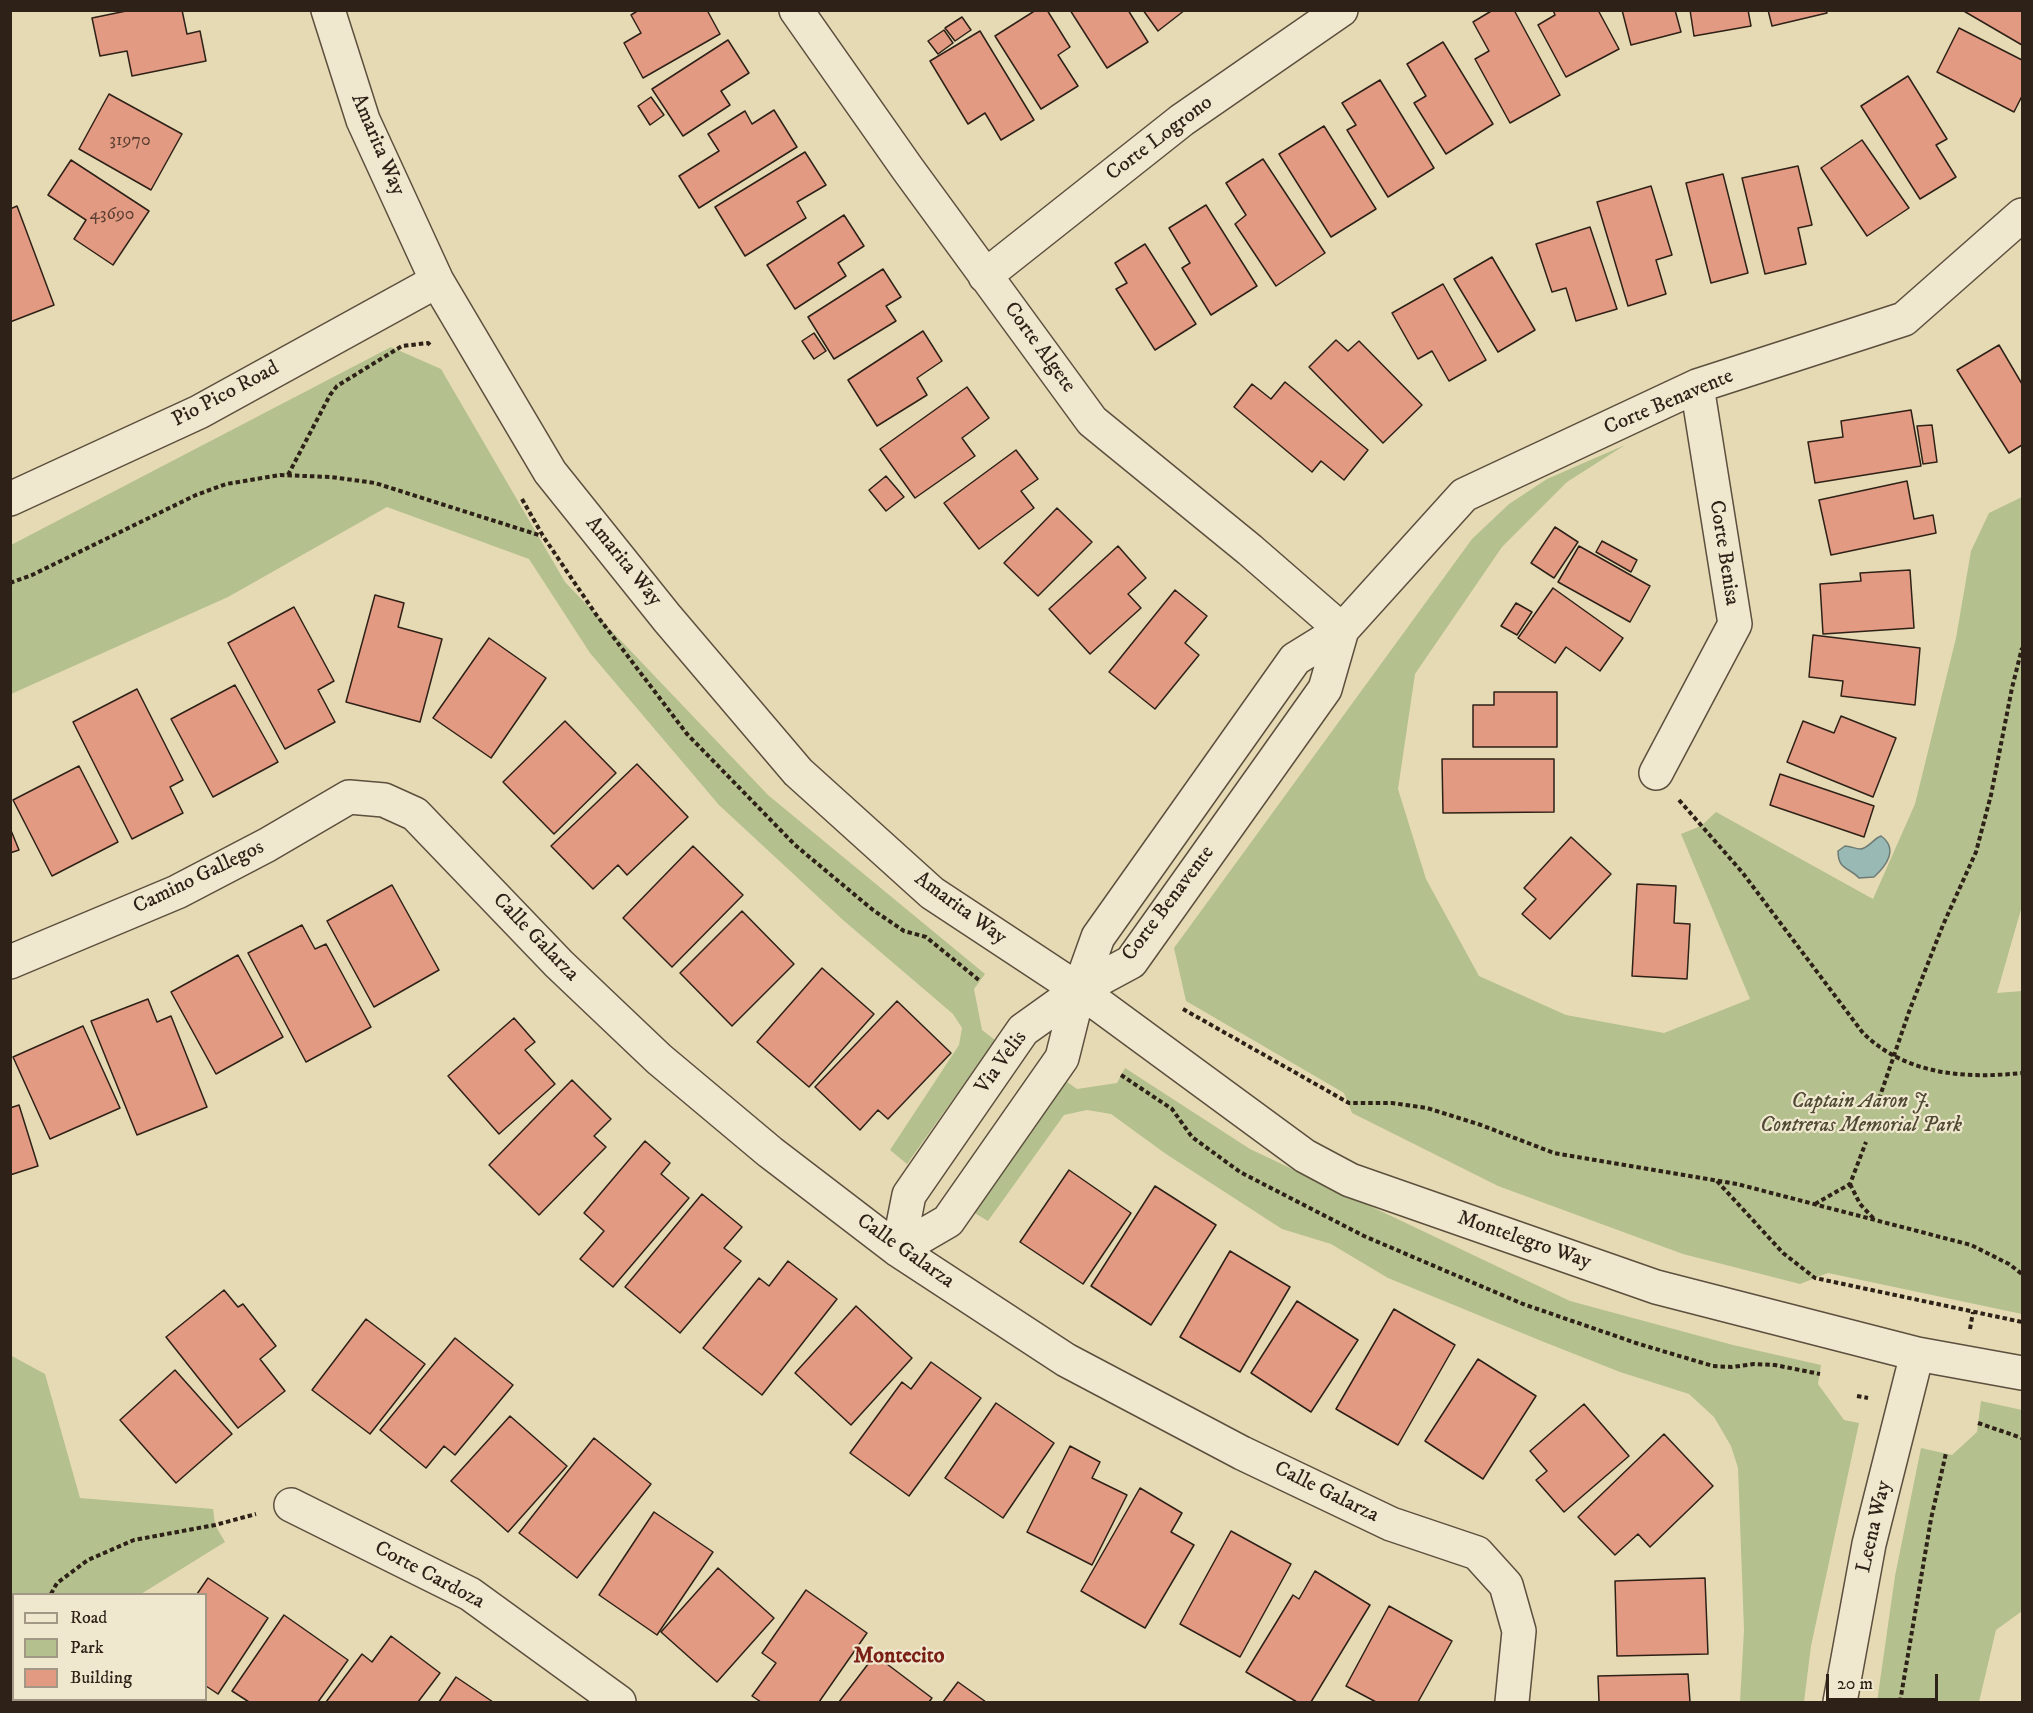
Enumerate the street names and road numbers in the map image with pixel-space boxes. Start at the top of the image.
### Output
street label: Amarita Way [344,90,410,200]
street label: Corte Logrono [1102,91,1218,187]
street label: Corte Algete [998,298,1080,398]
street label: Pio Pico Road [168,356,284,434]
street label: Corte Benavente [1601,364,1737,442]
street label: Corte Benisa [1702,499,1744,607]
street label: Amarita Way [579,512,667,612]
street label: Camino Gallegos [130,836,268,920]
street label: Corte Benavente [1117,841,1221,967]
street label: Amarita Way [909,867,1011,951]
street label: Calle Galarza [487,888,583,988]
street label: Via Velis [971,1027,1033,1099]
street label: Montelegro Way [1454,1206,1594,1276]
street label: Calle Galarza [851,1209,959,1295]
street label: Calle Galarza [1270,1457,1382,1529]
street label: Leena Way [1852,1479,1898,1575]
street label: Corte Cardoza [370,1536,488,1616]

